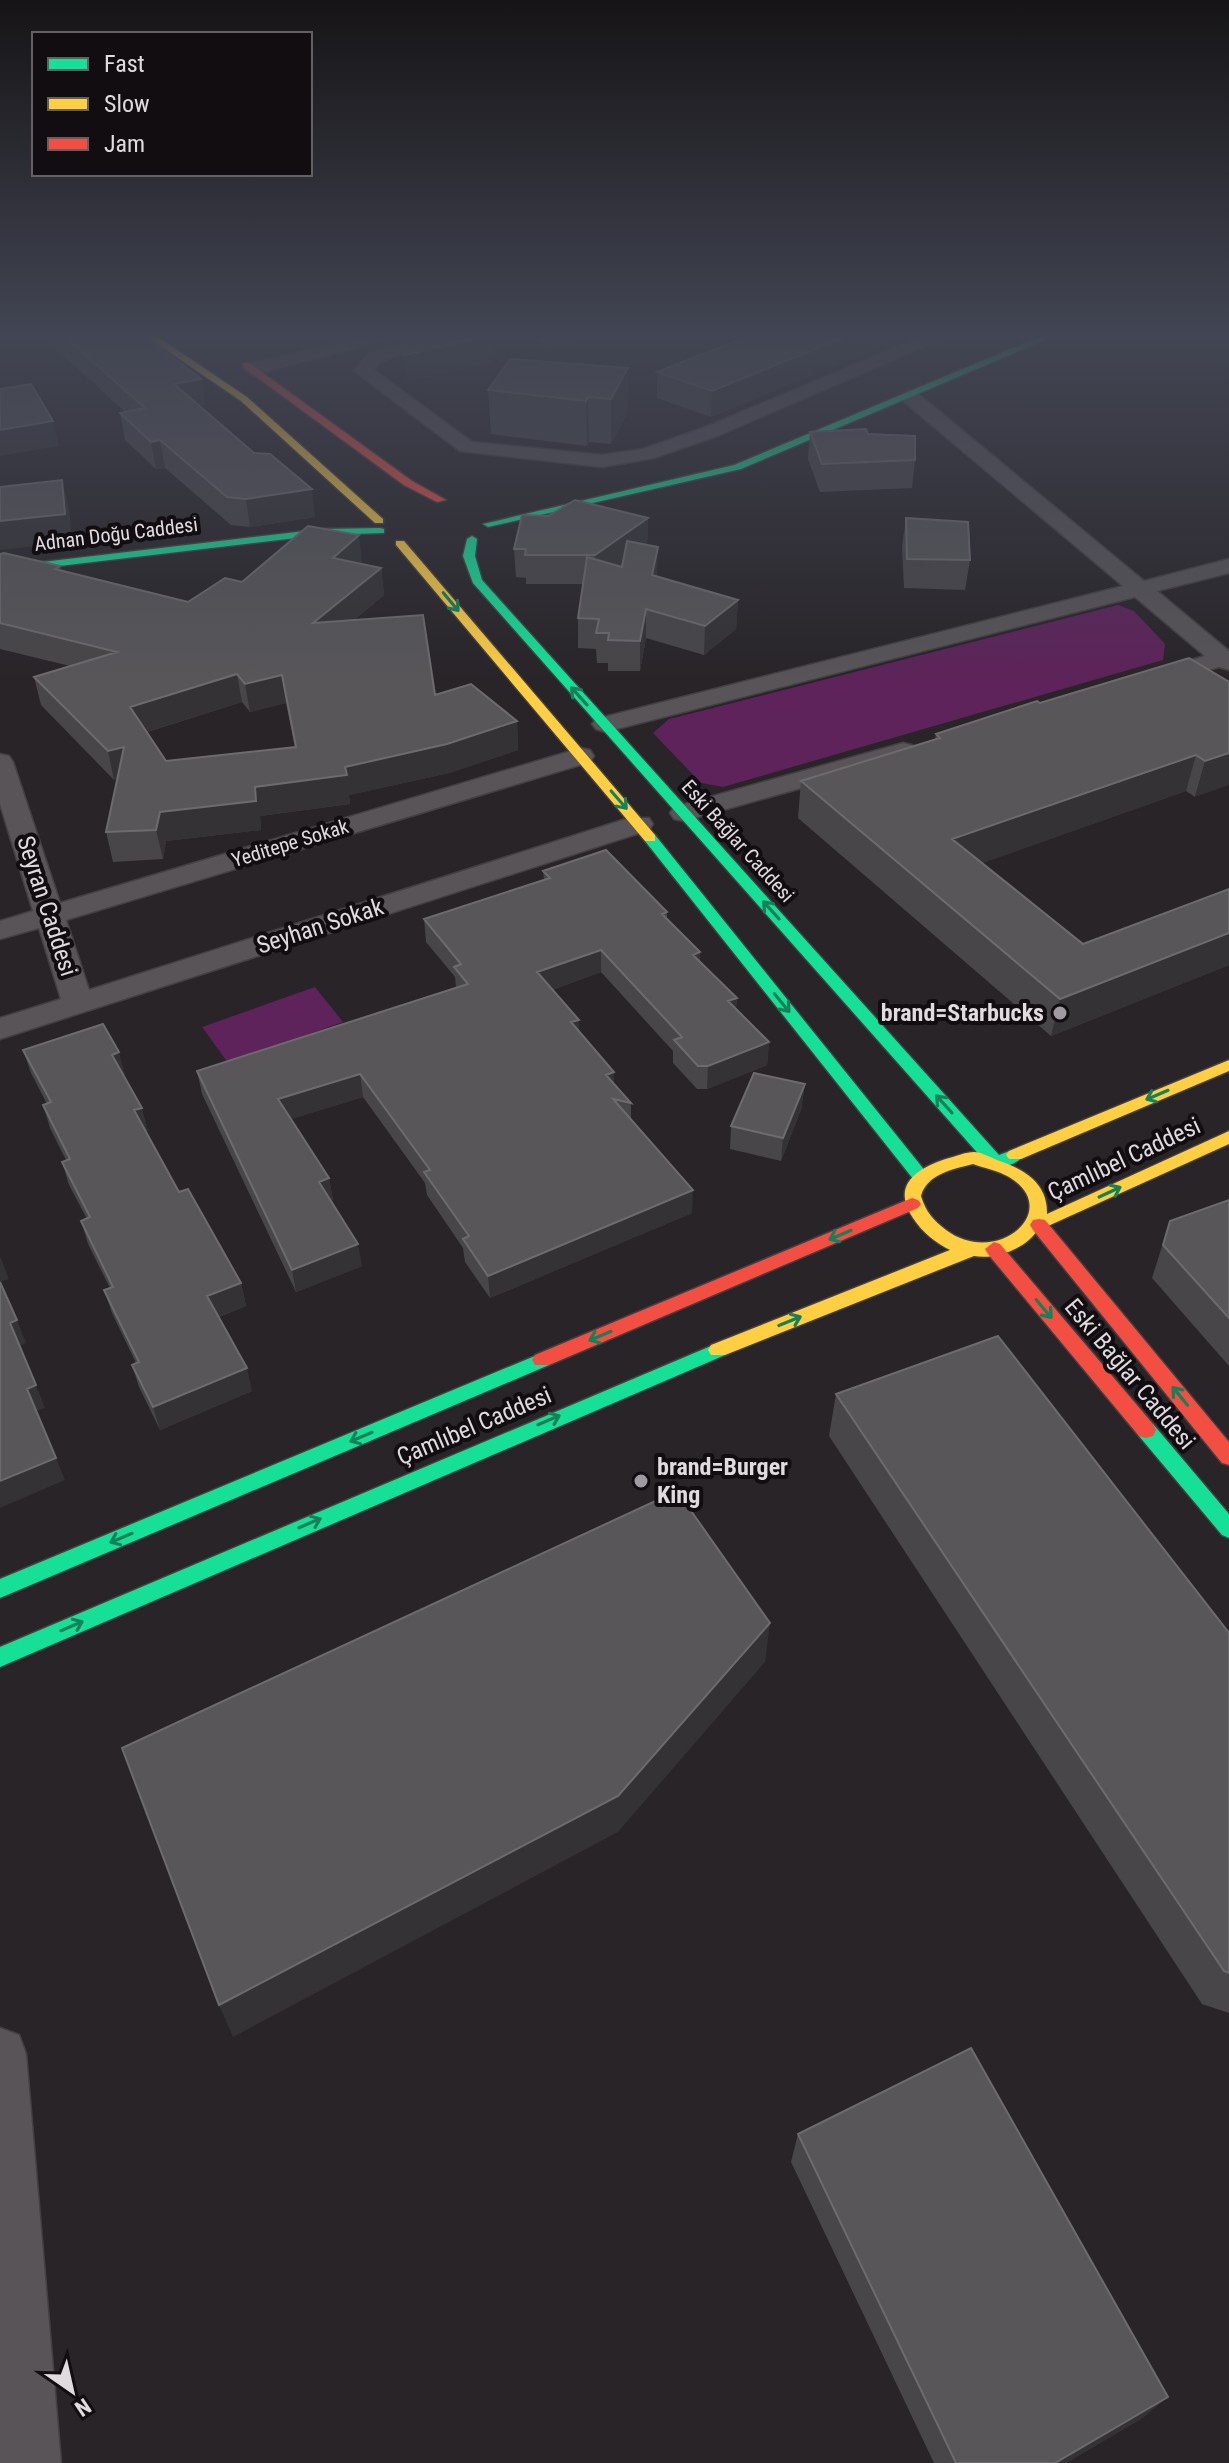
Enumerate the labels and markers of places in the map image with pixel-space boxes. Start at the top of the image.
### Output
place label: brand=Starbucks [881,999,1044,1027]
marker: brand=Starbucks [1051,1004,1069,1022]
place label: brand=Burger King [657,1453,788,1509]
marker: brand=Burger King [632,1472,650,1490]

